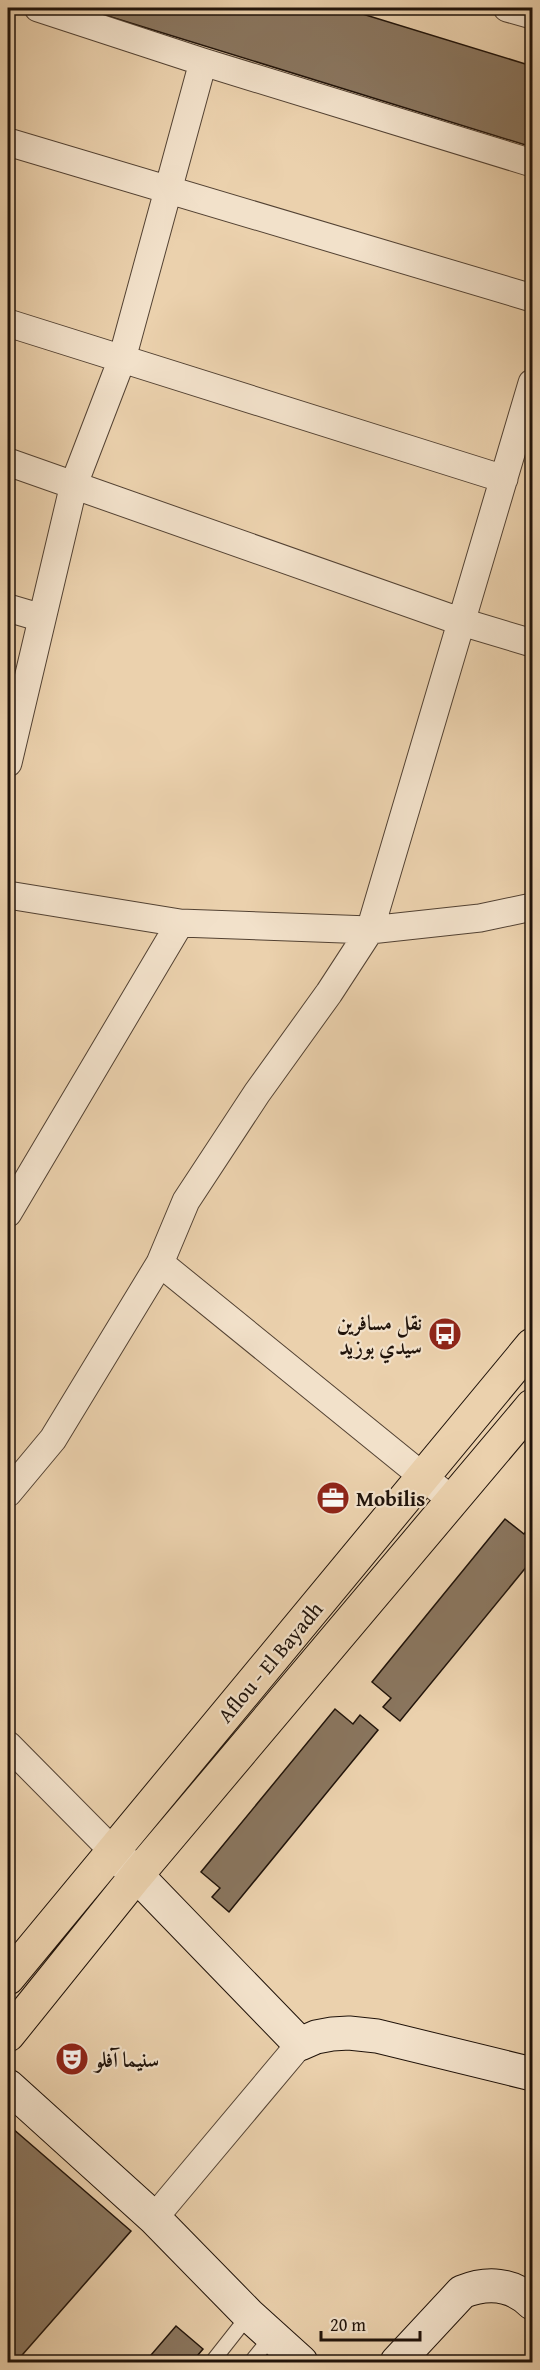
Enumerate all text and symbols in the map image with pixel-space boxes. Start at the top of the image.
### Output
place label: نقل مسافرين سيدي بوزيد [337,1307,422,1364]
bus stop icon: نقل مسافرين سيدي بوزيد [427,1316,463,1352]
office icon: Mobilis [315,1480,351,1516]
place label: Mobilis [356,1483,425,1514]
street label: Aflou - El Bayadh [210,1594,330,1729]
theatre icon: سنيما آفلو [54,2041,90,2077]
place label: سنيما آفلو [93,2044,159,2075]
scale bar [321,2304,420,2342]
text: 20 m [330,2311,366,2338]

